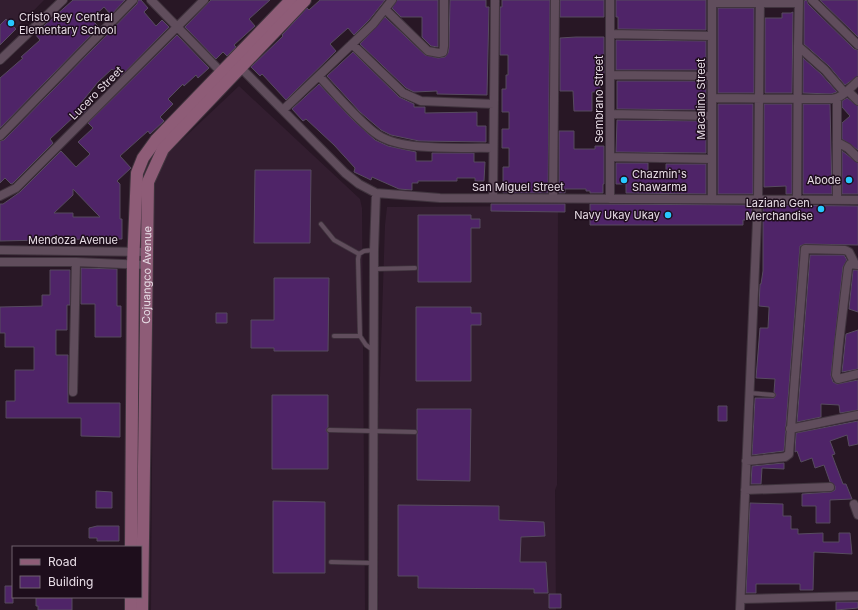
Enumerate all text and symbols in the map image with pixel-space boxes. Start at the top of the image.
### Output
place label: Cristo Rey Central Elementary School [19,10,116,37]
marker: Cristo Rey Central Elementary School [6,18,16,28]
street label: Sembrano Street [592,55,606,143]
street label: Macalino Street [694,58,708,140]
street label: Lucero Street [66,63,126,123]
place label: Chazmin's Shawarma [632,167,687,194]
place label: Abode [807,173,841,187]
marker: Chazmin's Shawarma [619,175,629,185]
marker: Abode [844,175,854,185]
street label: San Miguel Street [472,180,564,194]
place label: Laziana Gen. Merchandise [746,196,813,223]
marker: Laziana Gen. Merchandise [816,204,826,214]
place label: Navy Ukay Ukay [574,208,660,222]
marker: Navy Ukay Ukay [663,210,673,220]
street label: Cojuangco Avenue [139,226,154,324]
street label: Mendoza Avenue [28,233,118,247]
legend [12,546,142,598]
text: Road [48,554,77,569]
text: Building [48,574,93,589]

